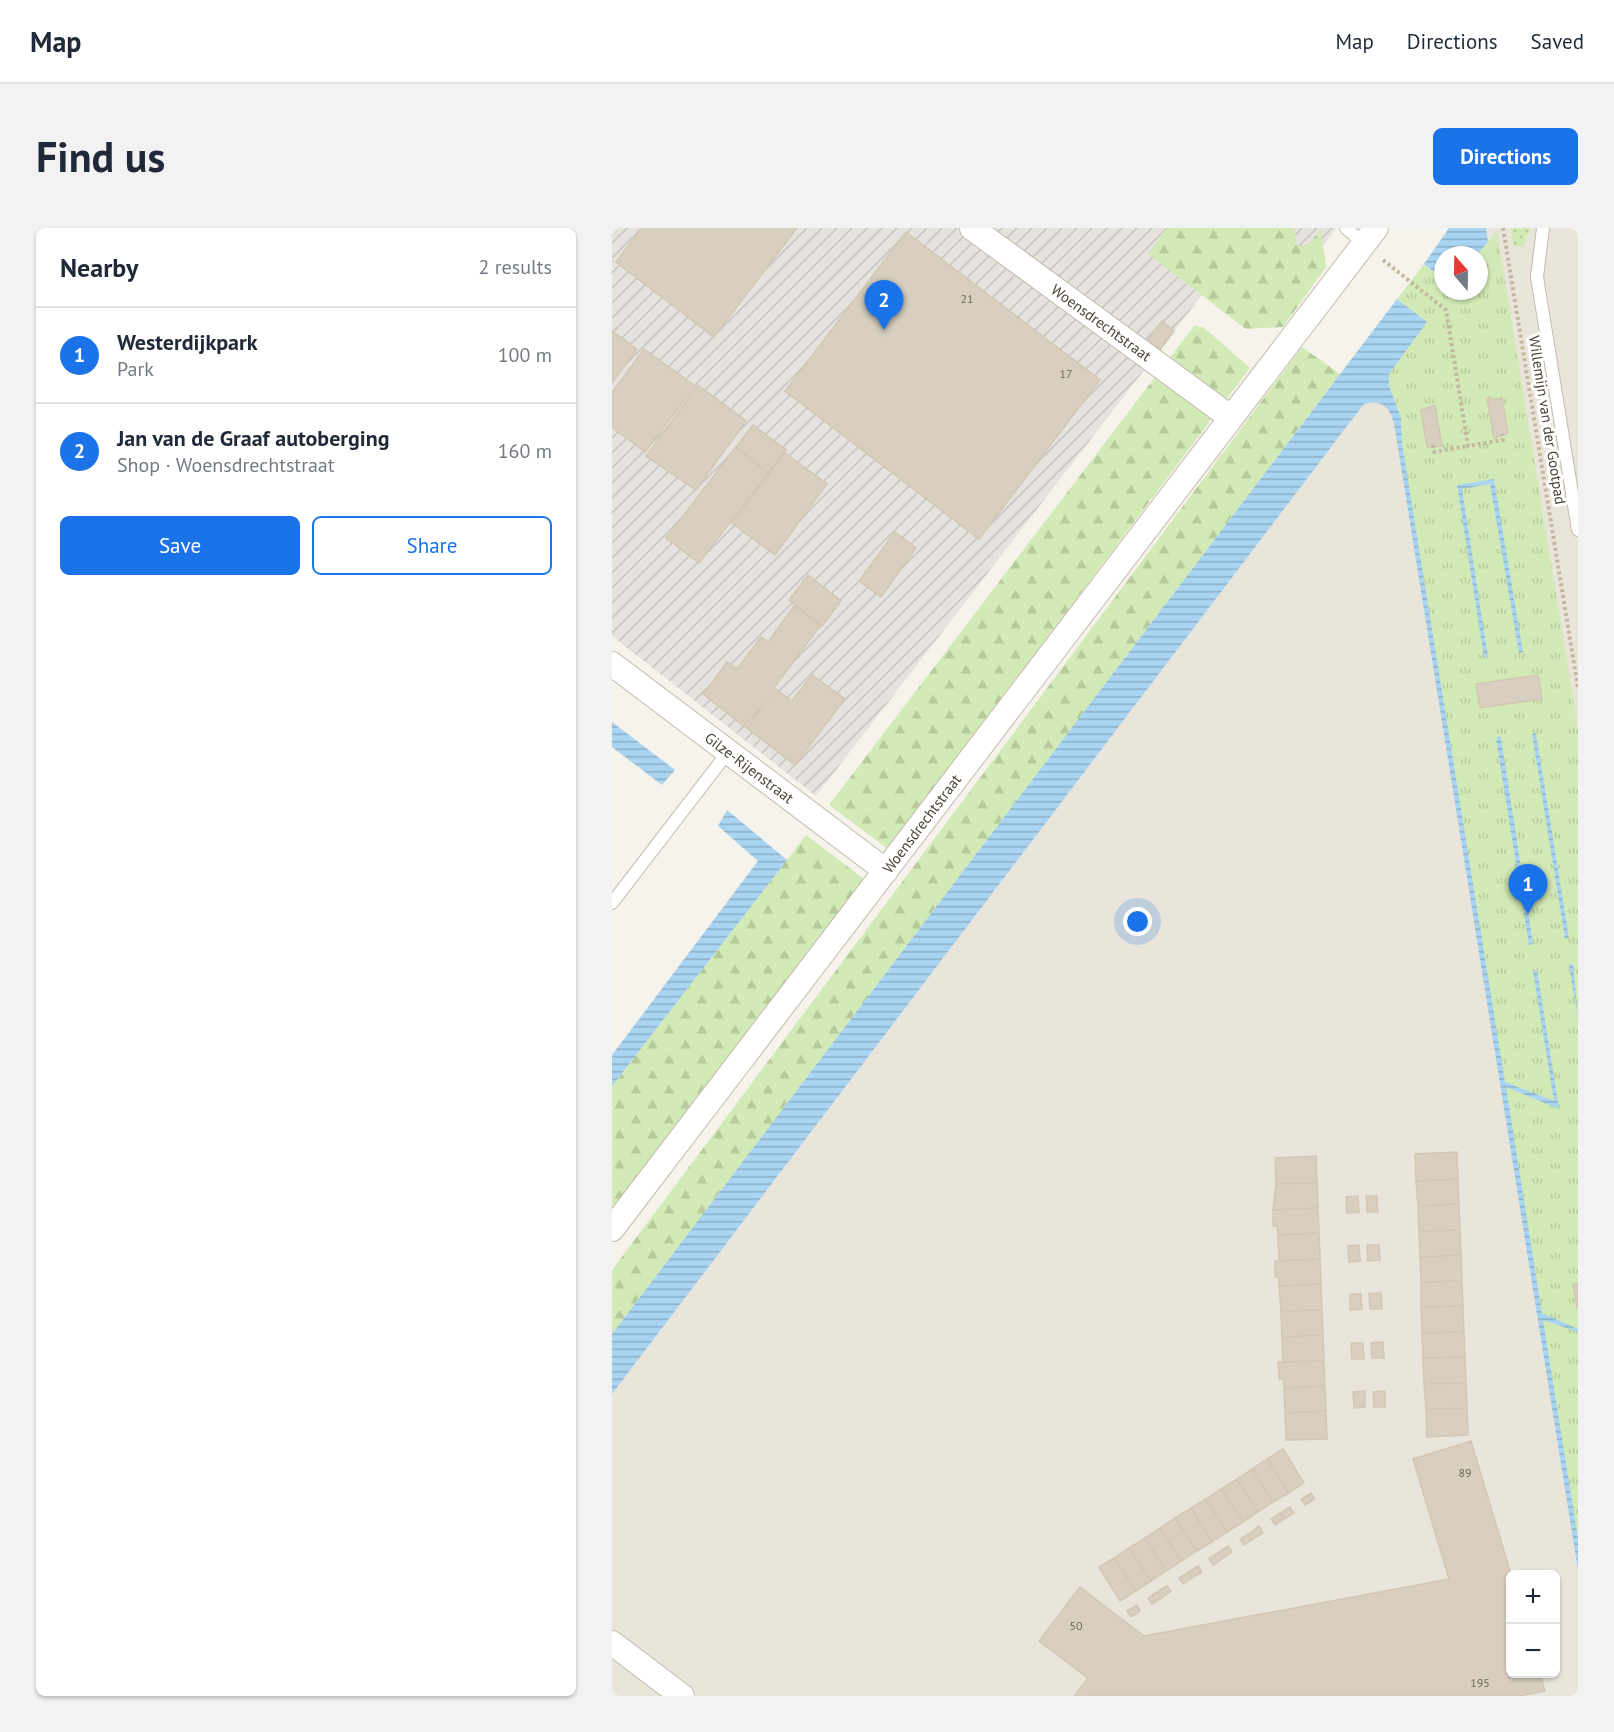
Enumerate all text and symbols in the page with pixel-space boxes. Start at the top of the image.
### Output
text: Map [30,23,81,60]
text: Map [1335,28,1374,55]
text: Directions [1407,28,1498,55]
text: Saved [1531,28,1584,55]
button: Directions [1433,128,1578,185]
text: Find us [36,129,165,184]
north arrow [1434,246,1488,300]
text: Nearby [60,251,138,284]
text: 2 results [479,254,552,280]
pin: 2 [864,280,904,330]
street label: Woensdrechtstraat [1048,280,1155,365]
house number: 21 [960,291,974,306]
text: Westerdijkpark [117,328,258,356]
street label: Willemijn van der Gootpad [1525,334,1570,506]
text: 1 [74,342,85,368]
text: 100 m [498,342,552,368]
text: Park [117,356,154,382]
house number: 17 [1059,366,1073,381]
text: Jan van de Graaf autoberging [117,424,390,452]
text: 2 [74,438,85,464]
text: 160 m [498,438,552,464]
text: Shop · Woensdrechtstraat [117,452,335,478]
button: Save [60,516,300,575]
button: Share [312,516,552,575]
street label: Gilze-Rijenstraat [701,728,797,807]
street label: Woensdrechtstraat [878,770,965,877]
pin: 1 [1508,864,1548,914]
your location [1123,907,1152,936]
house number: 89 [1458,1465,1472,1480]
map controls [1506,1570,1560,1678]
button: + [1506,1570,1560,1624]
house number: 50 [1069,1618,1083,1633]
button: − [1506,1624,1560,1678]
house number: 195 [1470,1675,1490,1690]

